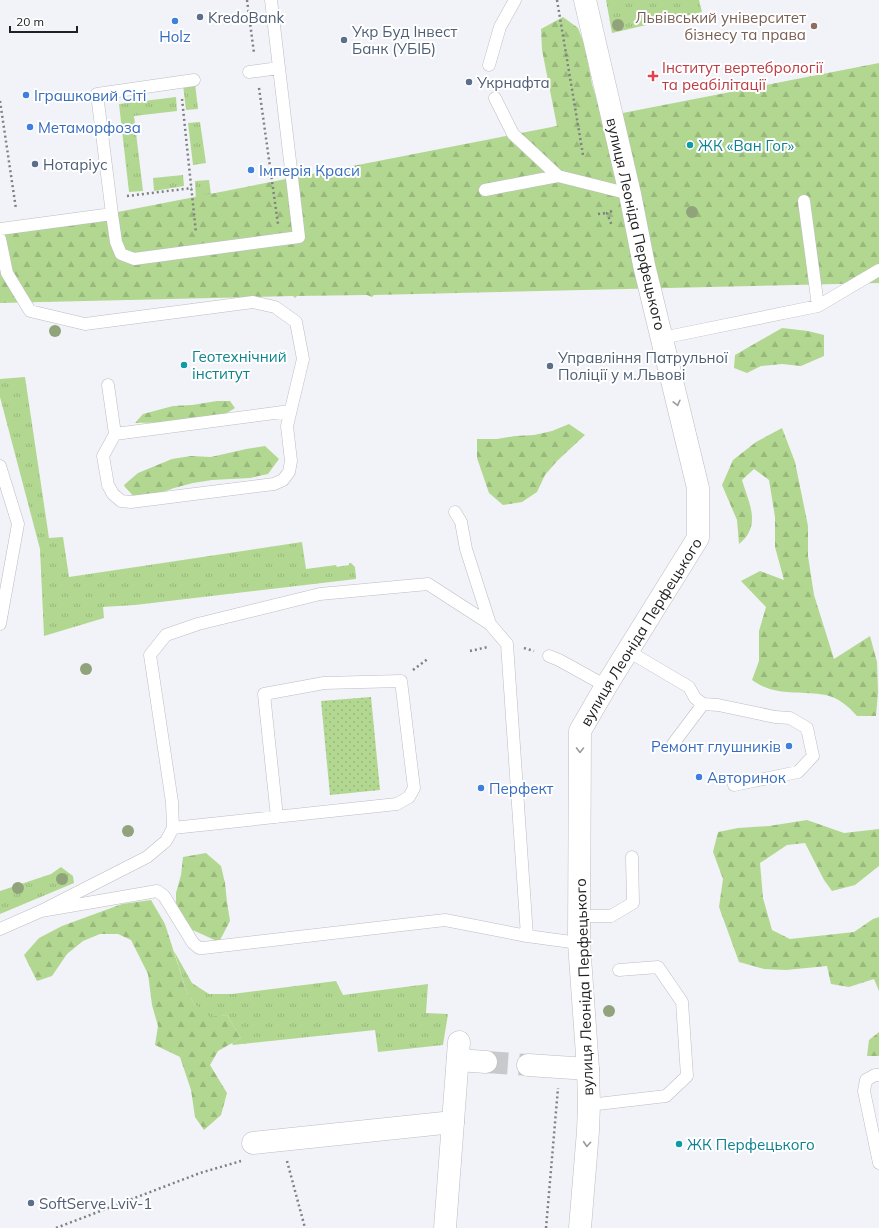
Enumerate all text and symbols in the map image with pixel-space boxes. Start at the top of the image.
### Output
scale bar [10,8,77,34]
place label: KredoBank [208,8,285,27]
place label: Львівський університет бізнесу та права [635,8,806,44]
marker: KredoBank [195,12,205,22]
text: 20 m [16,14,44,29]
marker: Holz [170,16,180,26]
marker: Львівський університет бізнесу та права [809,21,819,31]
place label: Укр Буд Інвест Банк (УБІБ) [351,22,458,58]
place label: Holz [159,27,191,46]
marker: Укр Буд Інвест Банк (УБІБ) [339,35,349,45]
place label: Інститут вертебрології та реабілітації [662,58,823,94]
marker: Інститут вертебрології та реабілітації [647,70,659,82]
place label: Укрнафта [476,73,550,92]
marker: Укрнафта [464,77,474,87]
place label: Іграшковий Сіті [34,86,147,105]
marker: Іграшковий Сіті [21,90,31,100]
street label: вулиця Леоніда Перфецького [602,116,670,332]
place label: Метаморфоза [38,118,141,137]
marker: Метаморфоза [25,122,35,132]
place label: ЖК «Ван Гог» [698,136,795,155]
marker: ЖК «Ван Гог» [685,140,695,150]
place label: Нотаріус [43,155,108,174]
marker: Нотаріус [30,159,40,169]
place label: Імперія Краси [259,161,360,180]
marker: Імперія Краси [246,165,256,175]
place label: Геотехнічний інститут [192,347,287,383]
place label: Управління Патрульної Поліції у м.Львові [557,348,728,384]
marker: Геотехнічний інститут [179,360,189,370]
marker: Управління Патрульної Поліції у м.Львові [545,361,555,371]
one-way arrow [673,400,681,406]
street label: вулиця Леоніда Перфецького [576,534,705,729]
place label: Ремонт глушників [651,737,781,756]
marker: Ремонт глушників [784,741,794,751]
one-way arrow [576,747,584,753]
place label: Авторинок [707,768,787,787]
marker: Авторинок [694,772,704,782]
place label: Перфект [489,779,554,798]
marker: Перфект [476,783,486,793]
street label: вулиця Леоніда Перфецького [571,878,597,1096]
place label: ЖК Перфецького [687,1135,815,1154]
marker: ЖК Перфецького [674,1139,684,1149]
one-way arrow [583,1141,592,1147]
place label: SoftServe Lviv-1 [39,1194,152,1213]
marker: SoftServe Lviv-1 [26,1198,36,1208]

